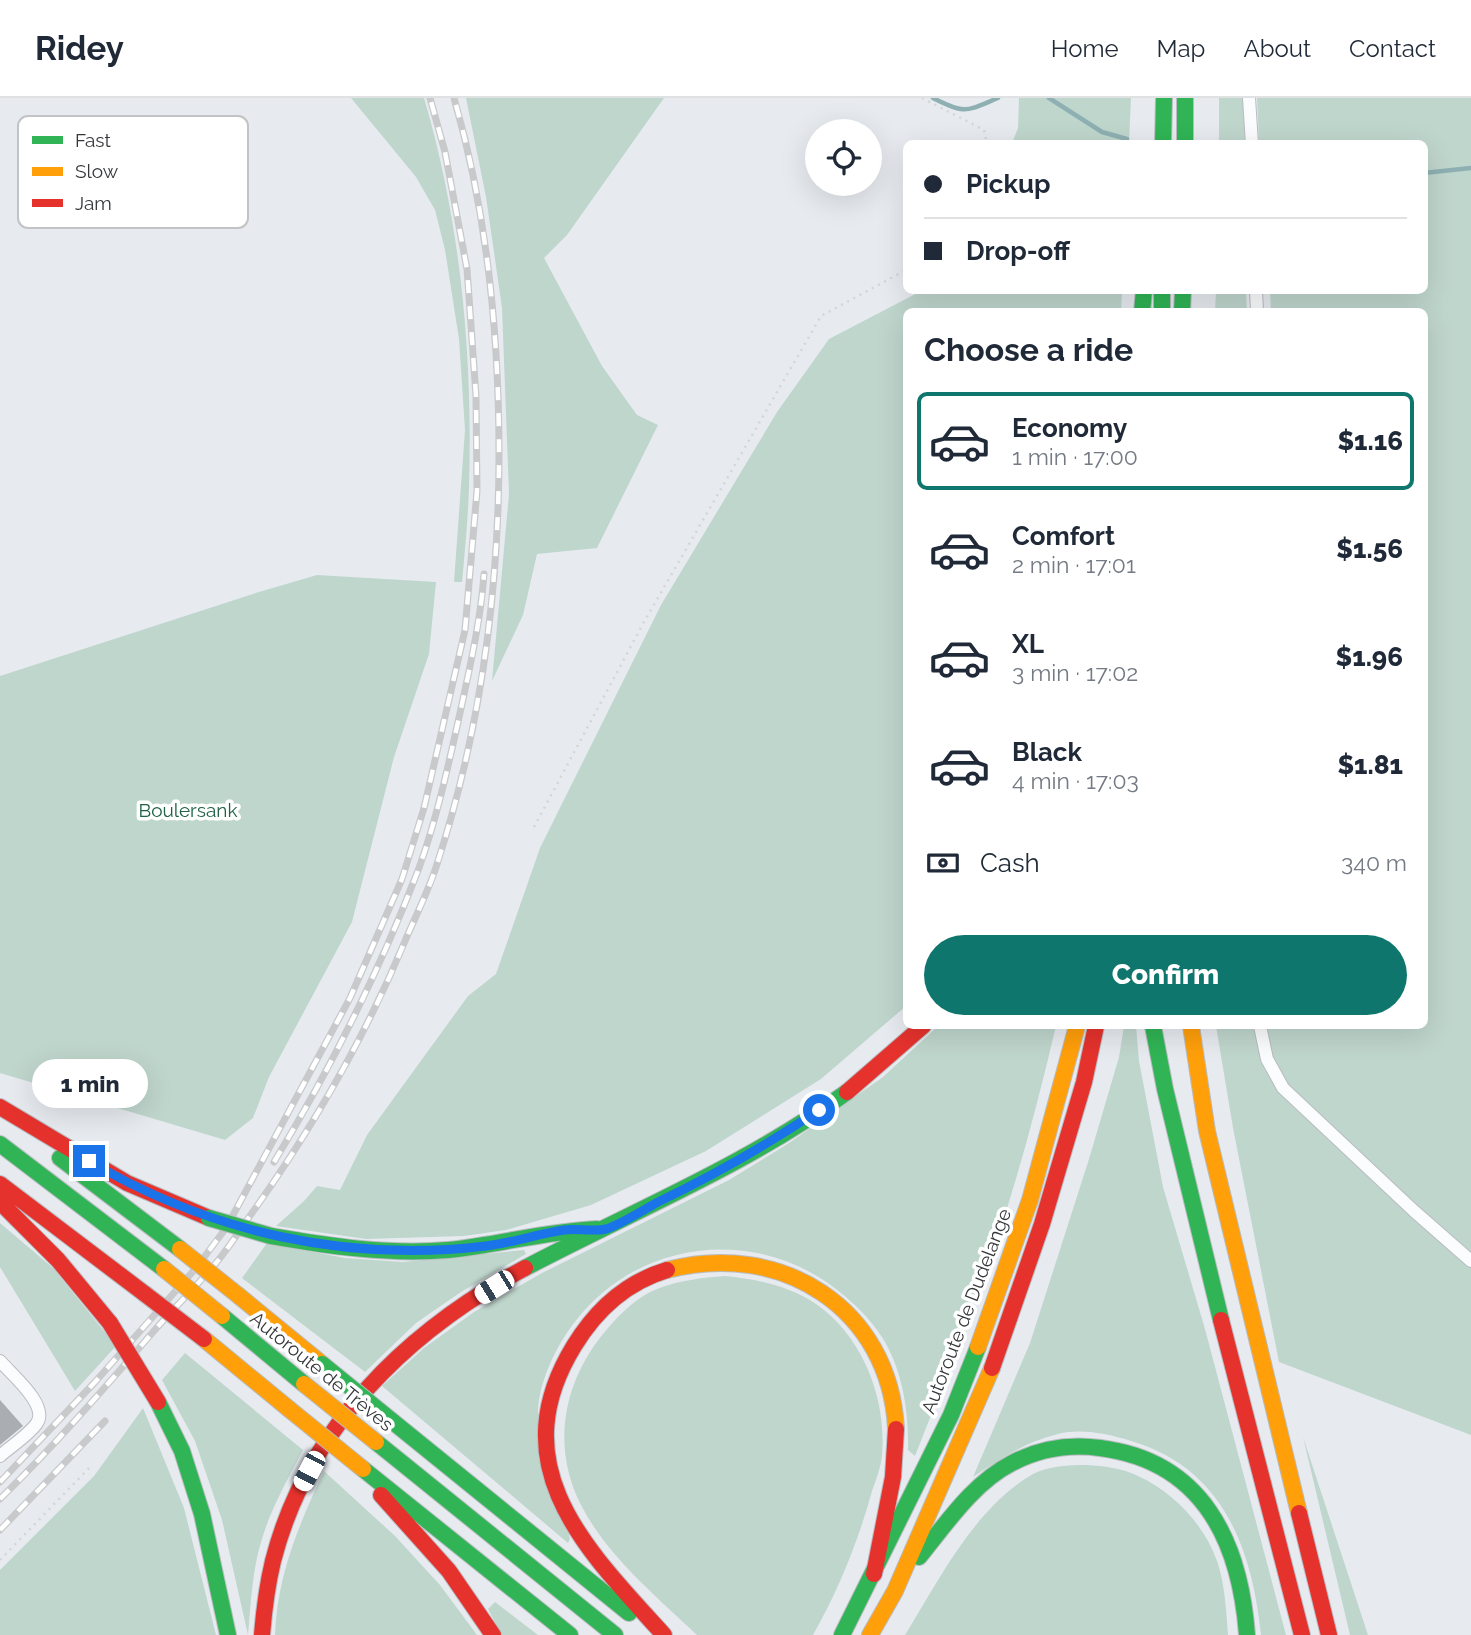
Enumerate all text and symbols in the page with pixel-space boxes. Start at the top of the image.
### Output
text: Ridey [35,29,124,68]
text: Home [1051,34,1119,63]
text: Map [1157,34,1205,63]
text: About [1243,34,1311,63]
text: Contact [1349,34,1436,63]
legend [18,116,248,228]
map controls [805,119,882,196]
button: locate [805,119,882,196]
text: Fast [75,129,111,151]
text: Slow [75,160,119,182]
text: Pickup [966,169,1051,199]
text: Jam [75,192,112,214]
text: Drop-off [966,236,1070,266]
text: Choose a ride [924,331,1133,368]
icon: car [928,410,991,473]
text: Economy [1012,413,1127,443]
text: $1.16 [1337,426,1403,456]
text: 1 min · 17:00 [1012,443,1138,470]
icon: car [928,518,991,581]
text: Comfort [1012,521,1115,551]
text: $1.56 [1336,534,1403,564]
text: 2 min · 17:01 [1012,551,1136,578]
icon: car [928,626,991,689]
text: XL [1012,629,1044,659]
text: $1.96 [1336,642,1403,672]
text: 3 min · 17:02 [1012,659,1138,686]
icon: car [928,734,991,797]
text: Black [1012,737,1082,767]
text: $1.81 [1337,750,1403,780]
text: 4 min · 17:03 [1012,767,1139,794]
park label: Boulersank [139,799,237,821]
icon: cash [924,844,962,882]
text: Cash [980,848,1040,878]
text: 340 m [1341,849,1407,876]
button: Confirm [924,935,1407,1015]
callout: 1 min [31,1060,147,1108]
text: 1 min [60,1070,120,1097]
route start [803,1094,835,1126]
route end [73,1145,105,1177]
street label: Autoroute de Dudelange [917,1205,1015,1417]
car [471,1267,518,1307]
street label: Autoroute de Trèves [246,1307,398,1435]
car [290,1448,329,1494]

